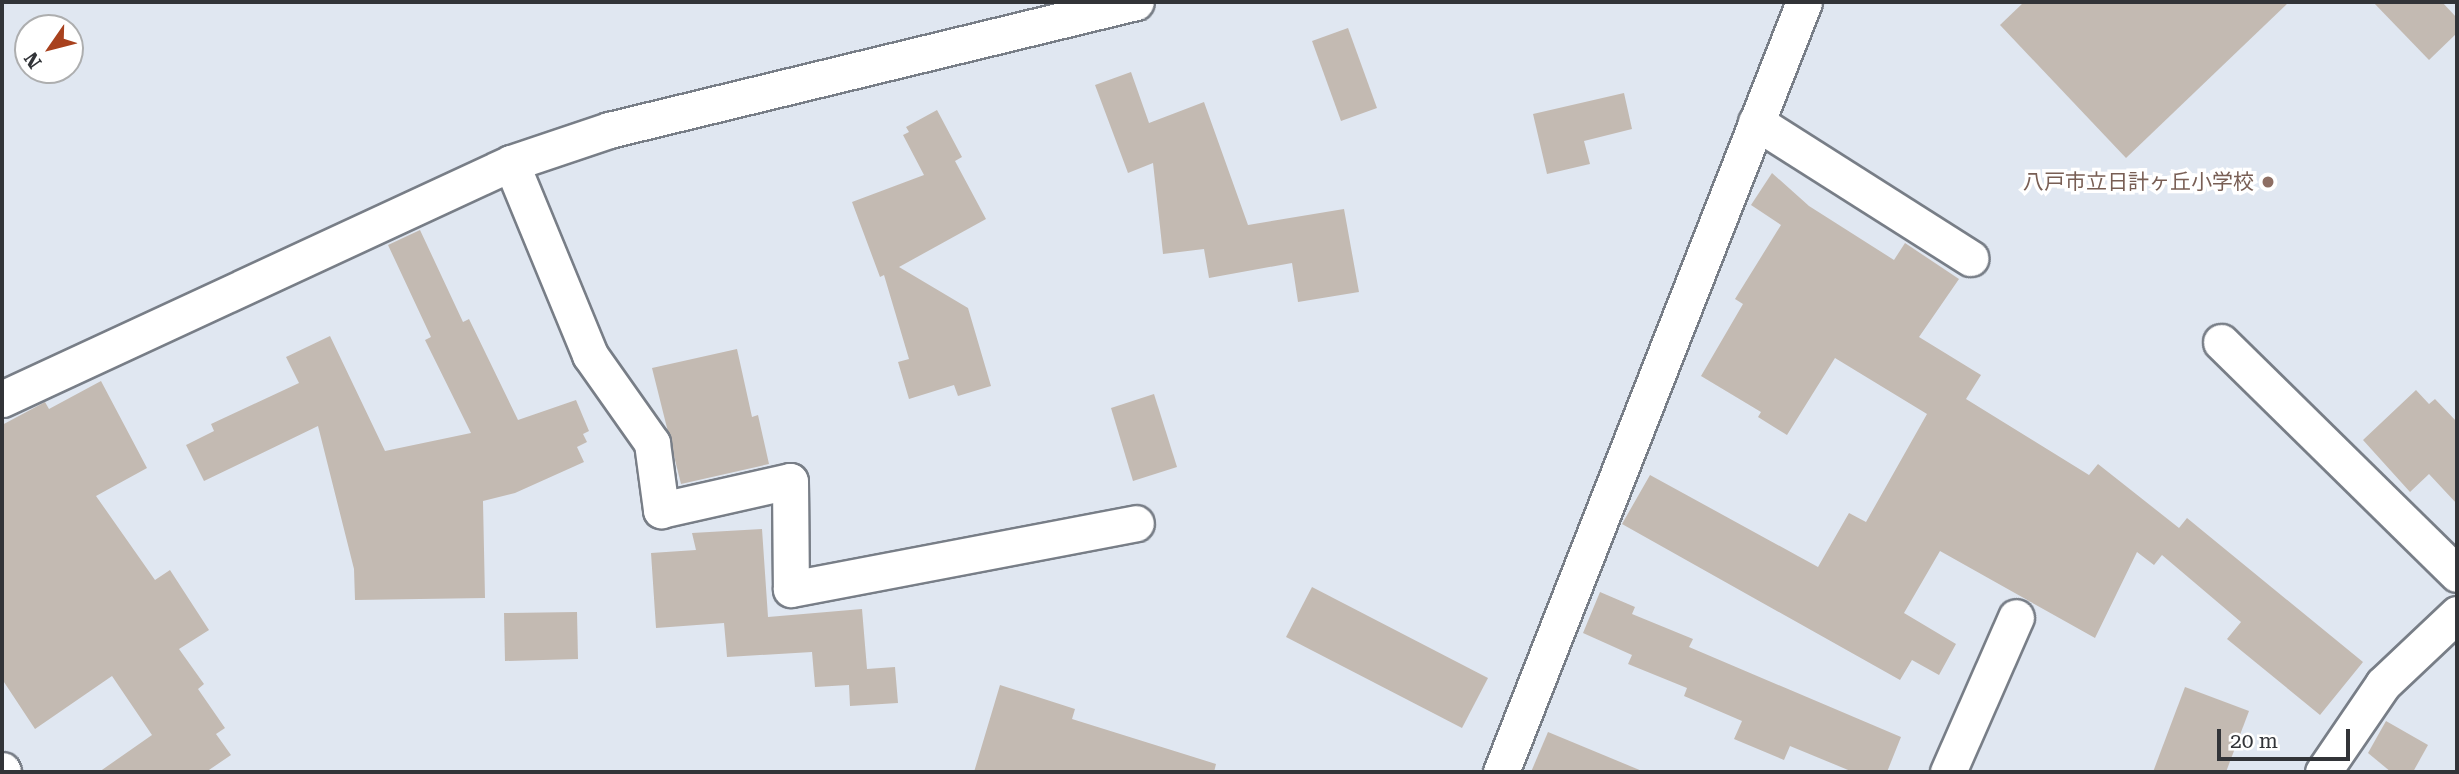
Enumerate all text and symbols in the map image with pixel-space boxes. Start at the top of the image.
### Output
north arrow [14,14,84,84]
text: N [19,48,47,73]
place label: 八戸市立日計ヶ丘小学校 [2023,169,2254,195]
marker: 八戸市立日計ヶ丘小学校 [2260,174,2276,190]
scale bar [2221,714,2354,758]
text: 20 m [2230,729,2278,753]

